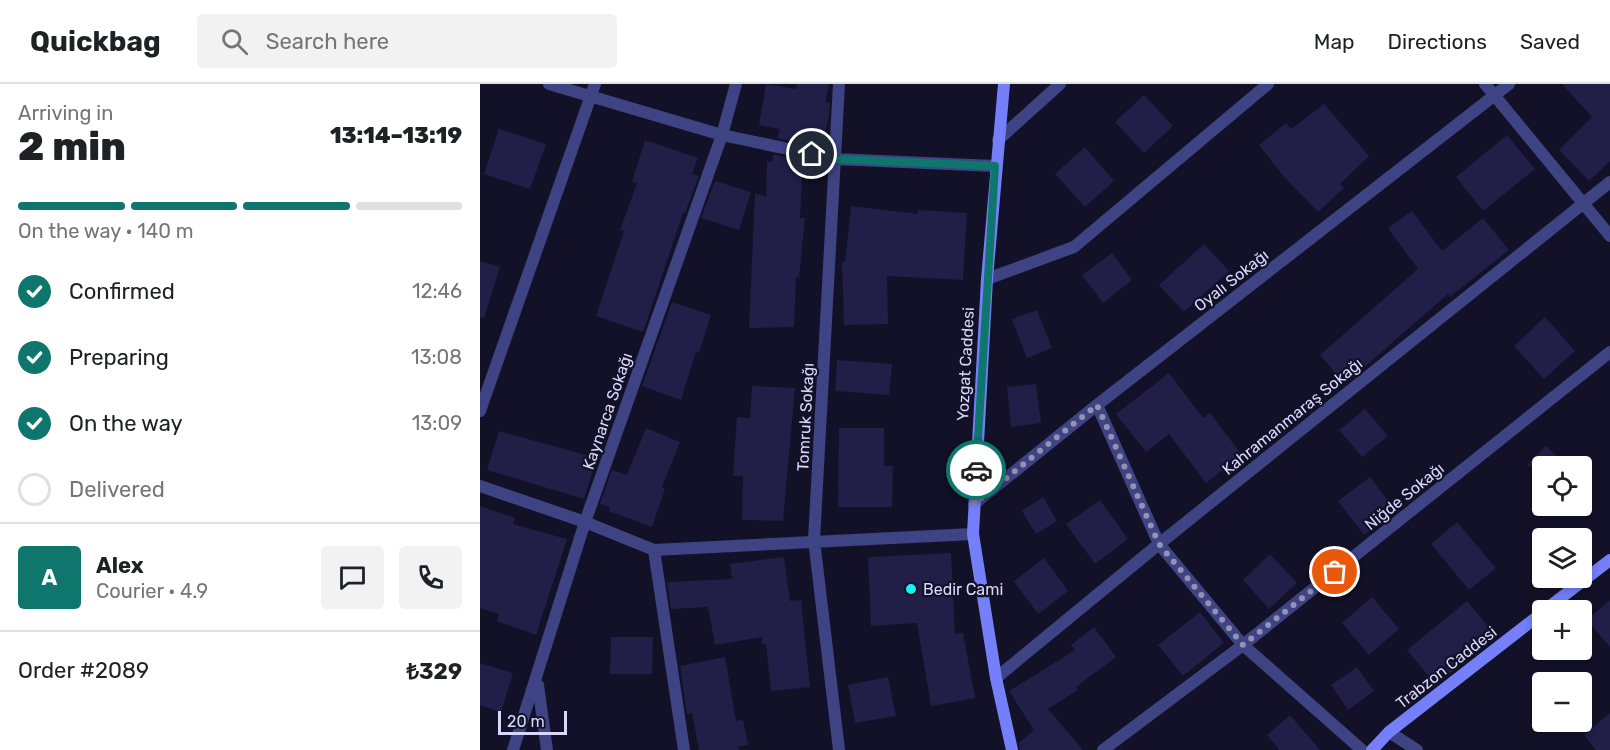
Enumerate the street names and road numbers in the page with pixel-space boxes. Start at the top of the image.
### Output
street label: Oyalı Sokağı [1190,245,1272,315]
street label: Yozgat Caddesi [953,307,978,422]
street label: Kaynarca Sokağı [579,350,636,472]
street label: Kahramanmaraş Sokağı [1218,354,1366,479]
street label: Tomruk Sokağı [793,362,818,472]
street label: Niğde Sokağı [1361,459,1448,534]
street label: Trabzon Caddesi [1392,622,1500,713]

